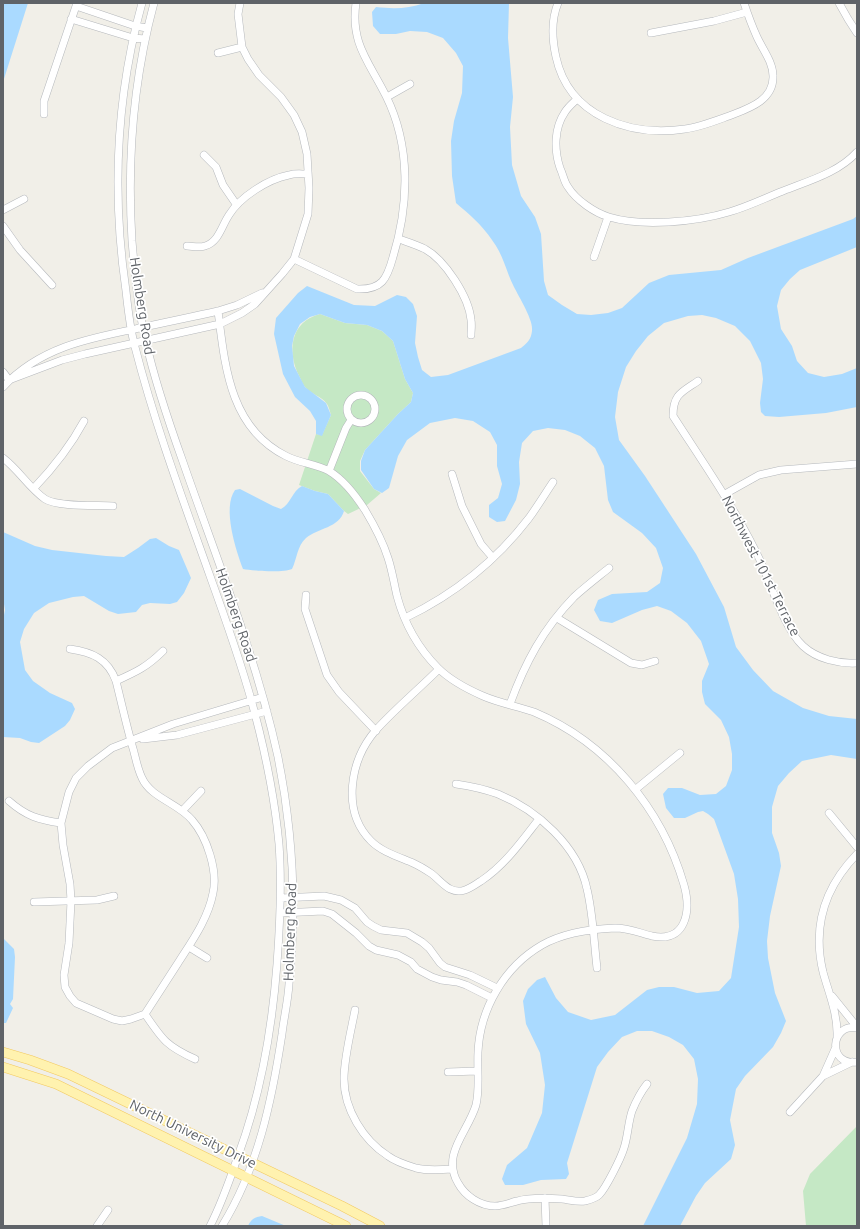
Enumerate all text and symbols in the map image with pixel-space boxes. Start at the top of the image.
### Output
street label: Holmberg Road [126,256,158,356]
street label: Northwest 101st Terrace [718,493,804,639]
street label: Holmberg Road [212,566,260,664]
street label: Holmberg Road [280,883,300,981]
street label: North University Drive [127,1096,259,1172]

